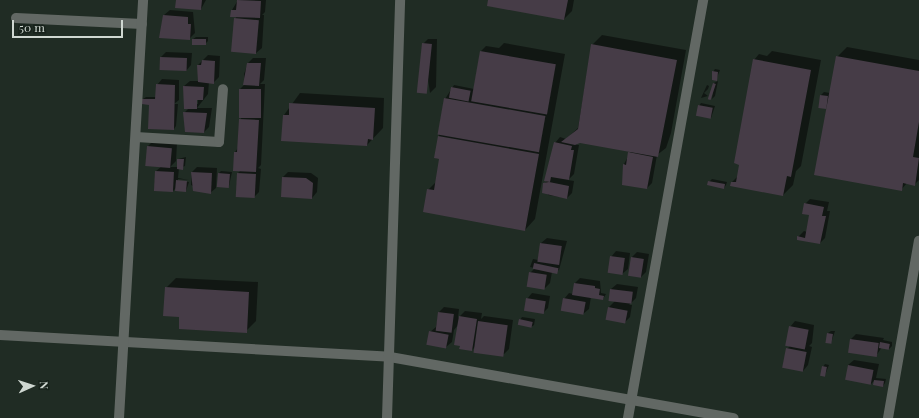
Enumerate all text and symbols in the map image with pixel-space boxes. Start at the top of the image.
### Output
scale bar [14,12,125,38]
text: 50 m [19,19,45,35]
north arrow [12,366,52,406]
text: N [37,381,52,390]

